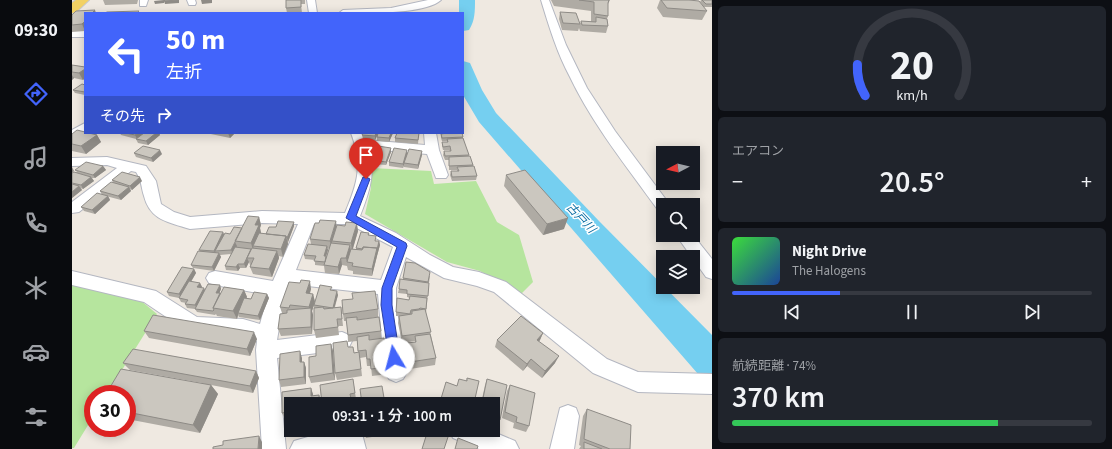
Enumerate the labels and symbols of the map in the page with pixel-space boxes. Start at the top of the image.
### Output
pin [349,138,383,179]
north arrow [656,146,700,190]
water label: 古戸川 [562,199,600,239]
position arrow [373,337,415,379]
speed limit sign: 30 [84,385,136,437]

